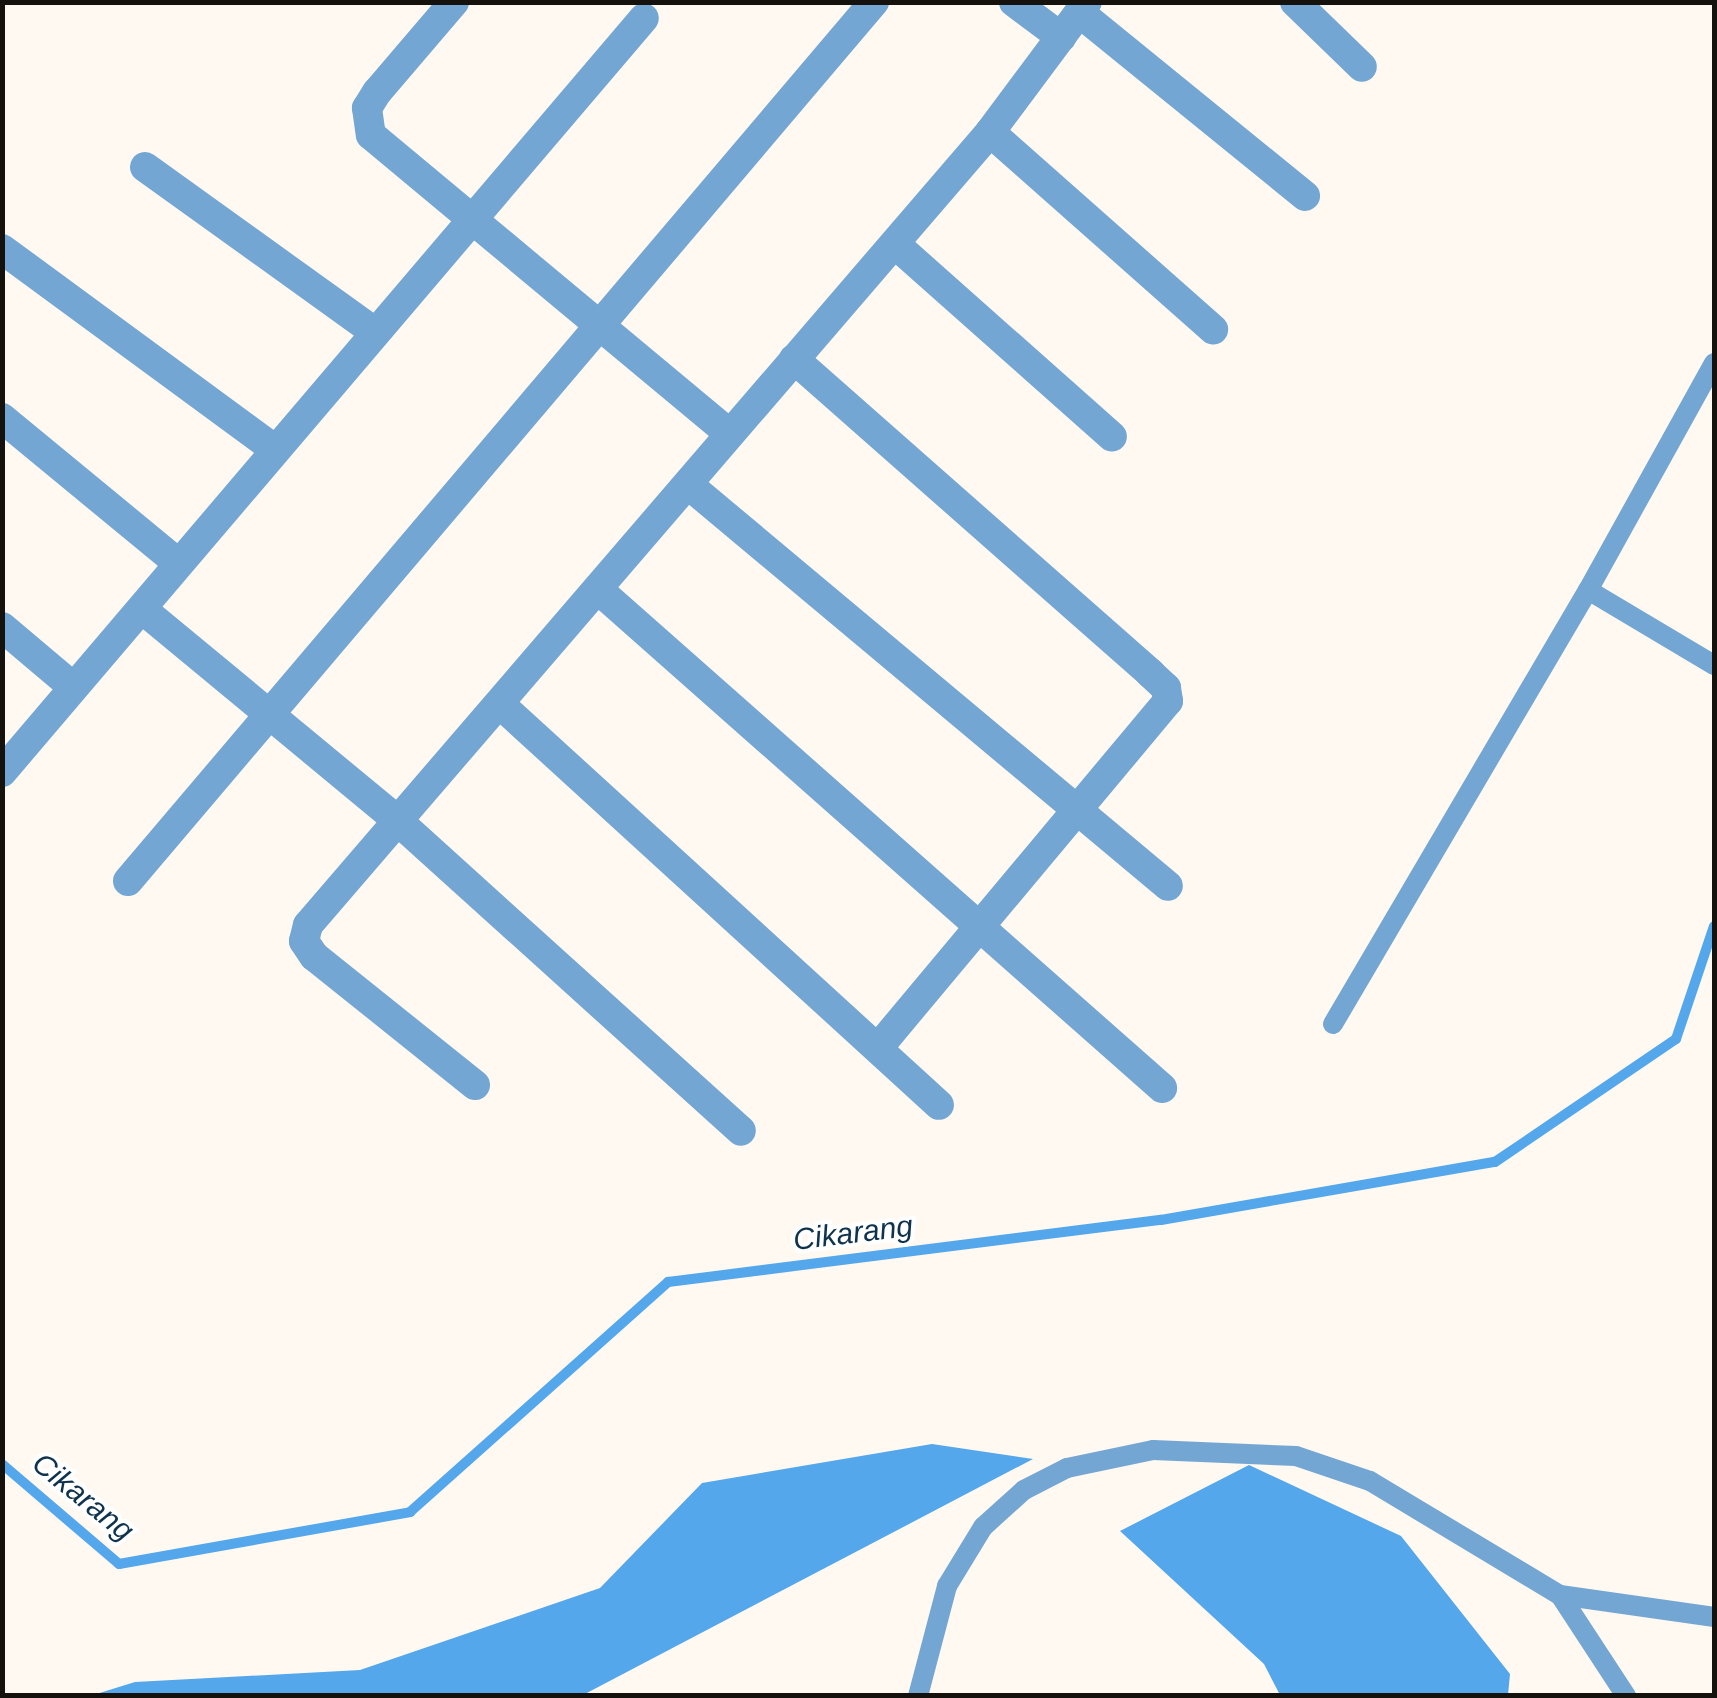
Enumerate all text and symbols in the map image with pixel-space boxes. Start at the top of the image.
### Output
water label: Cikarang [791,1208,915,1258]
water label: Cikarang [25,1445,141,1549]

